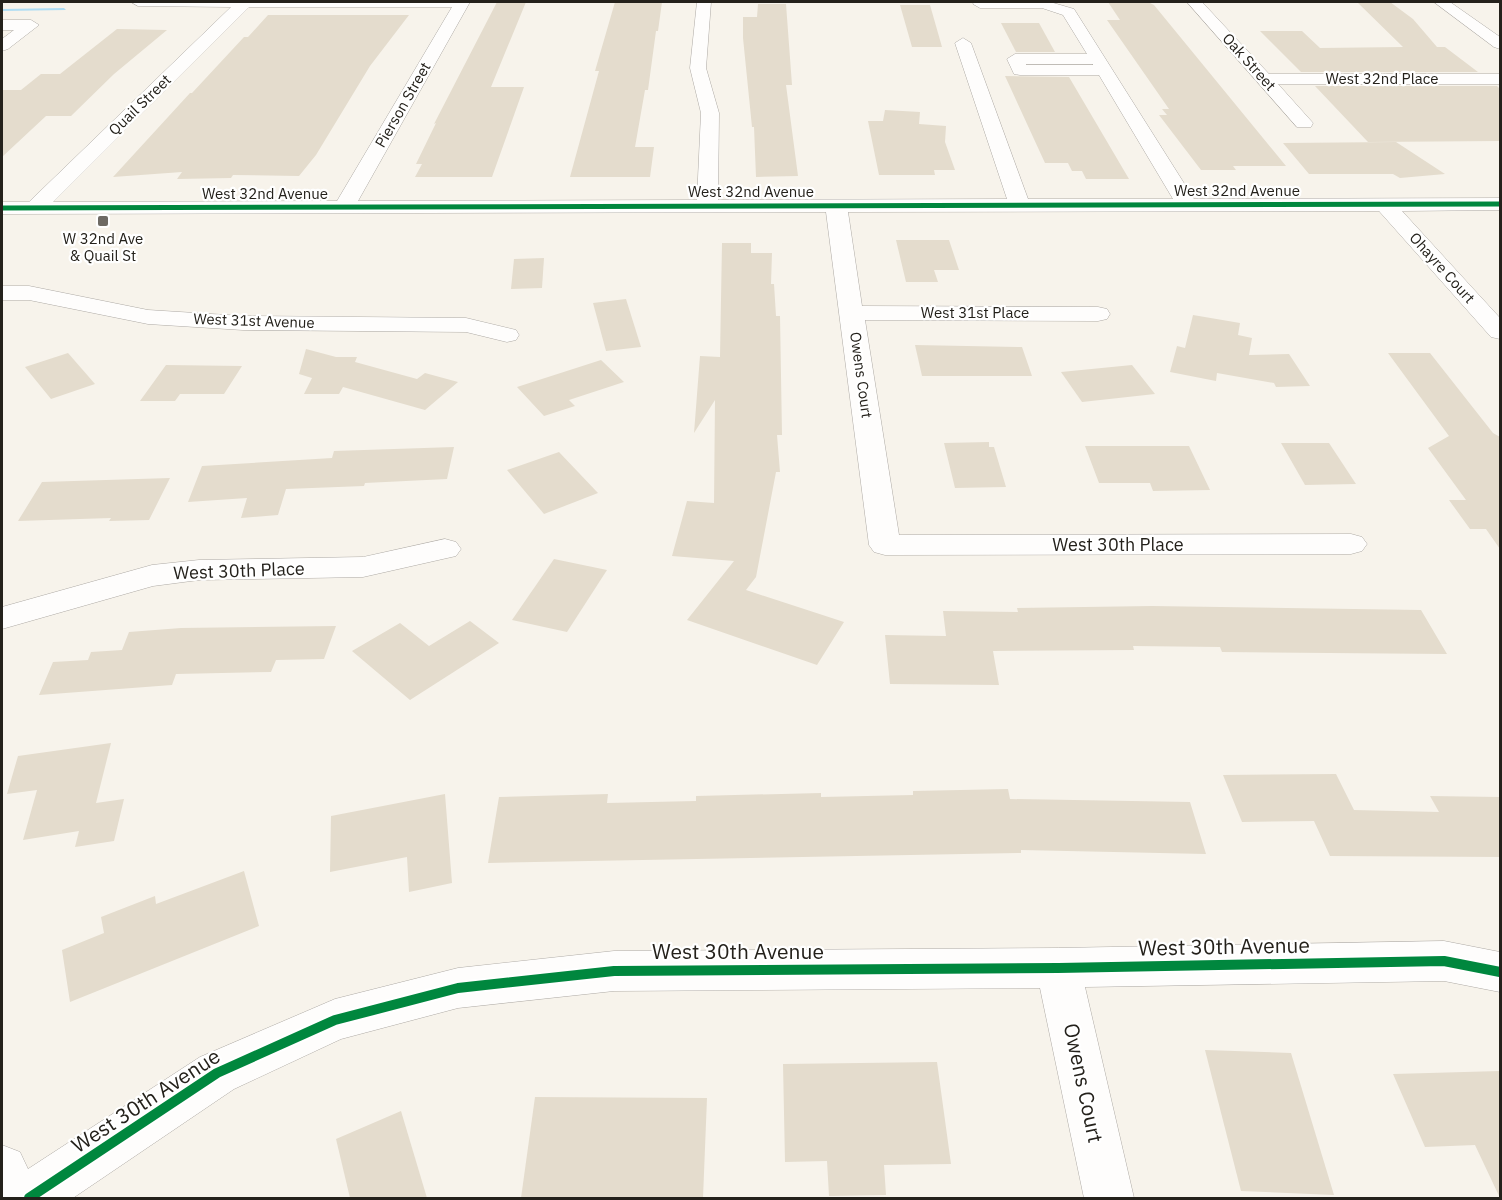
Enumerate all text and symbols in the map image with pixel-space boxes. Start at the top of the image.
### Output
street label: Oak Street [1218,29,1280,94]
street label: Pierson Street [370,59,435,151]
street label: West 32nd Place [1325,69,1439,88]
street label: Quail Street [104,70,175,139]
street label: West 32nd Avenue [1174,181,1300,200]
street label: West 32nd Avenue [688,182,814,201]
street label: West 32nd Avenue [202,184,328,203]
marker: W 32nd Ave & Quail St [96,214,110,228]
street label: Ohayre Court [1406,228,1479,307]
place label: W 32nd Ave & Quail St [63,229,143,265]
street label: West 31st Place [921,303,1029,322]
street label: West 31st Avenue [193,309,315,332]
street label: Owens Court [846,331,877,419]
street label: West 30th Place [1052,533,1184,556]
street label: West 30th Place [173,557,305,584]
street label: West 30th Avenue [1138,931,1310,961]
street label: West 30th Avenue [652,937,824,965]
street label: Owens Court [1058,1020,1110,1145]
street label: West 30th Avenue [66,1042,225,1159]

